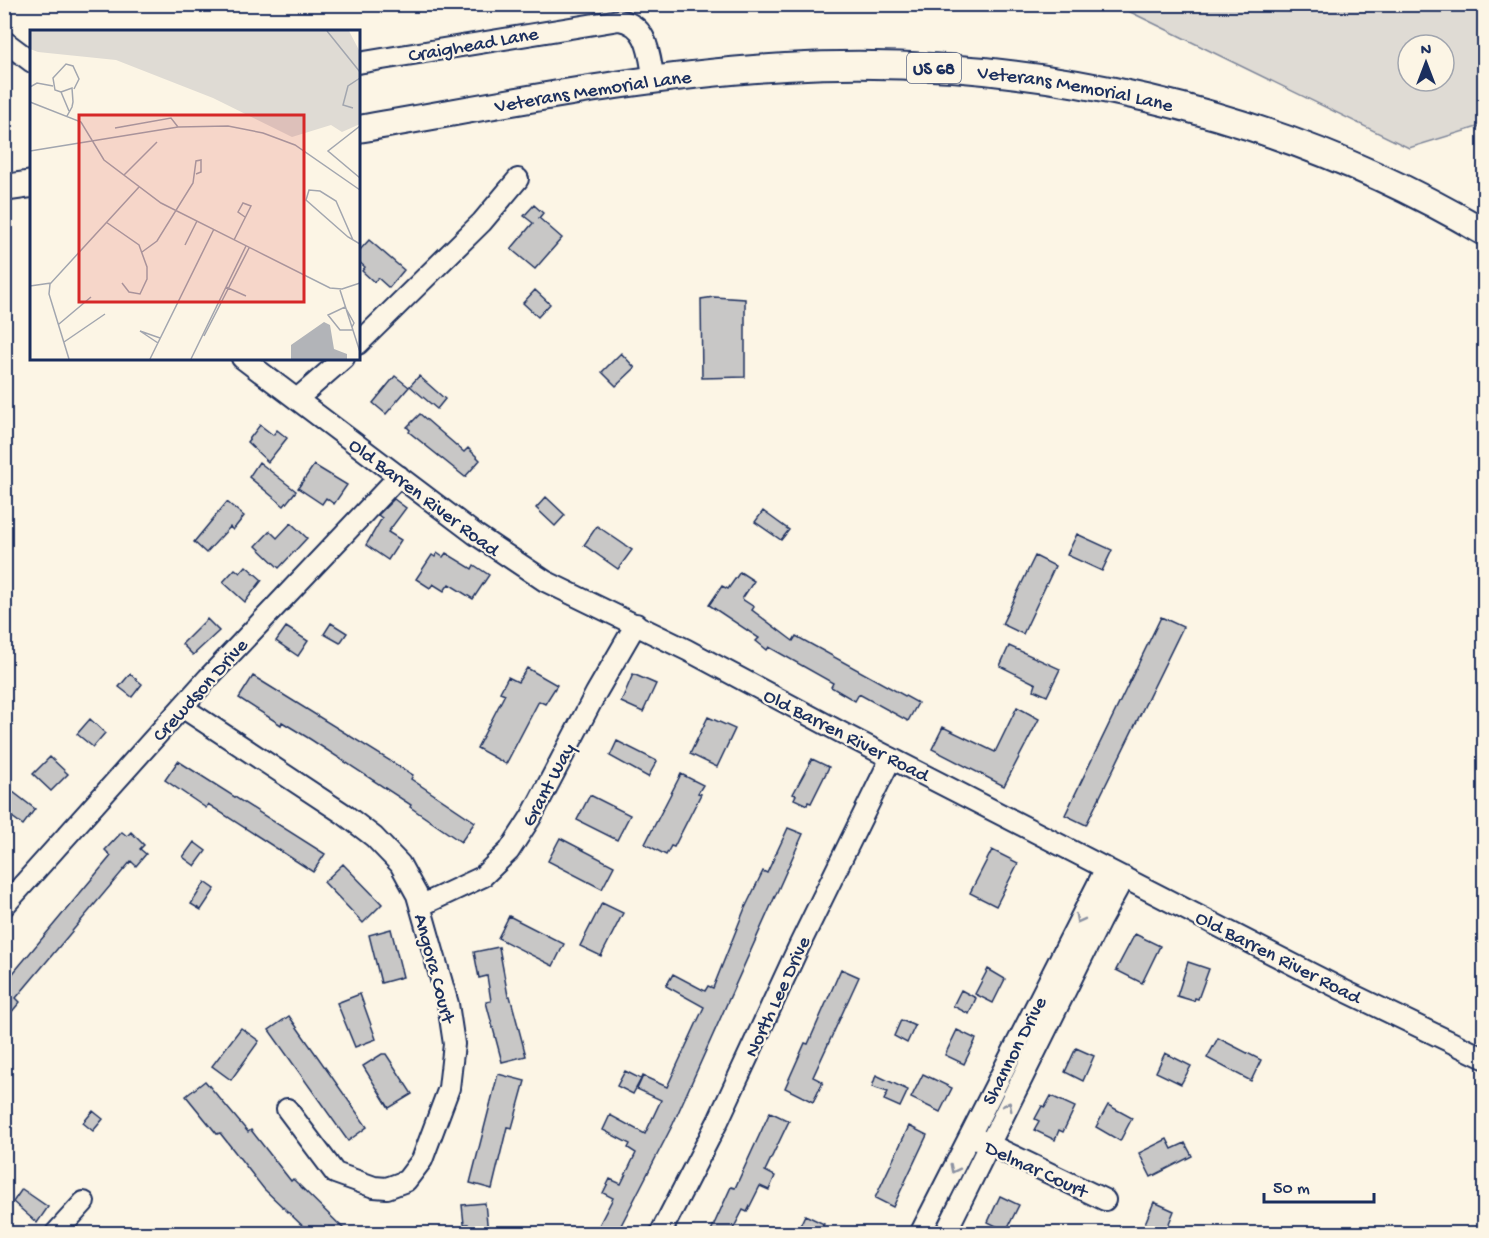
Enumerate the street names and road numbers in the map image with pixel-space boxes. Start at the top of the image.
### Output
street label: Craighead Lane [407,24,541,69]
road number: US 68 [907,53,961,83]
street label: Veterans Memorial Lane [975,63,1176,119]
street label: Veterans Memorial Lane [492,67,693,120]
street label: Old Barren River Road [343,435,504,564]
street label: Crewdson Drive [149,634,254,748]
street label: Old Barren River Road [759,685,934,790]
street label: Grant Way [519,740,582,831]
street label: Old Barren River Road [1191,907,1366,1012]
street label: Angora Court [407,912,459,1028]
street label: North Lee Drive [741,933,817,1061]
street label: Shannon Drive [979,993,1054,1110]
street label: Delmar Court [979,1137,1092,1206]

